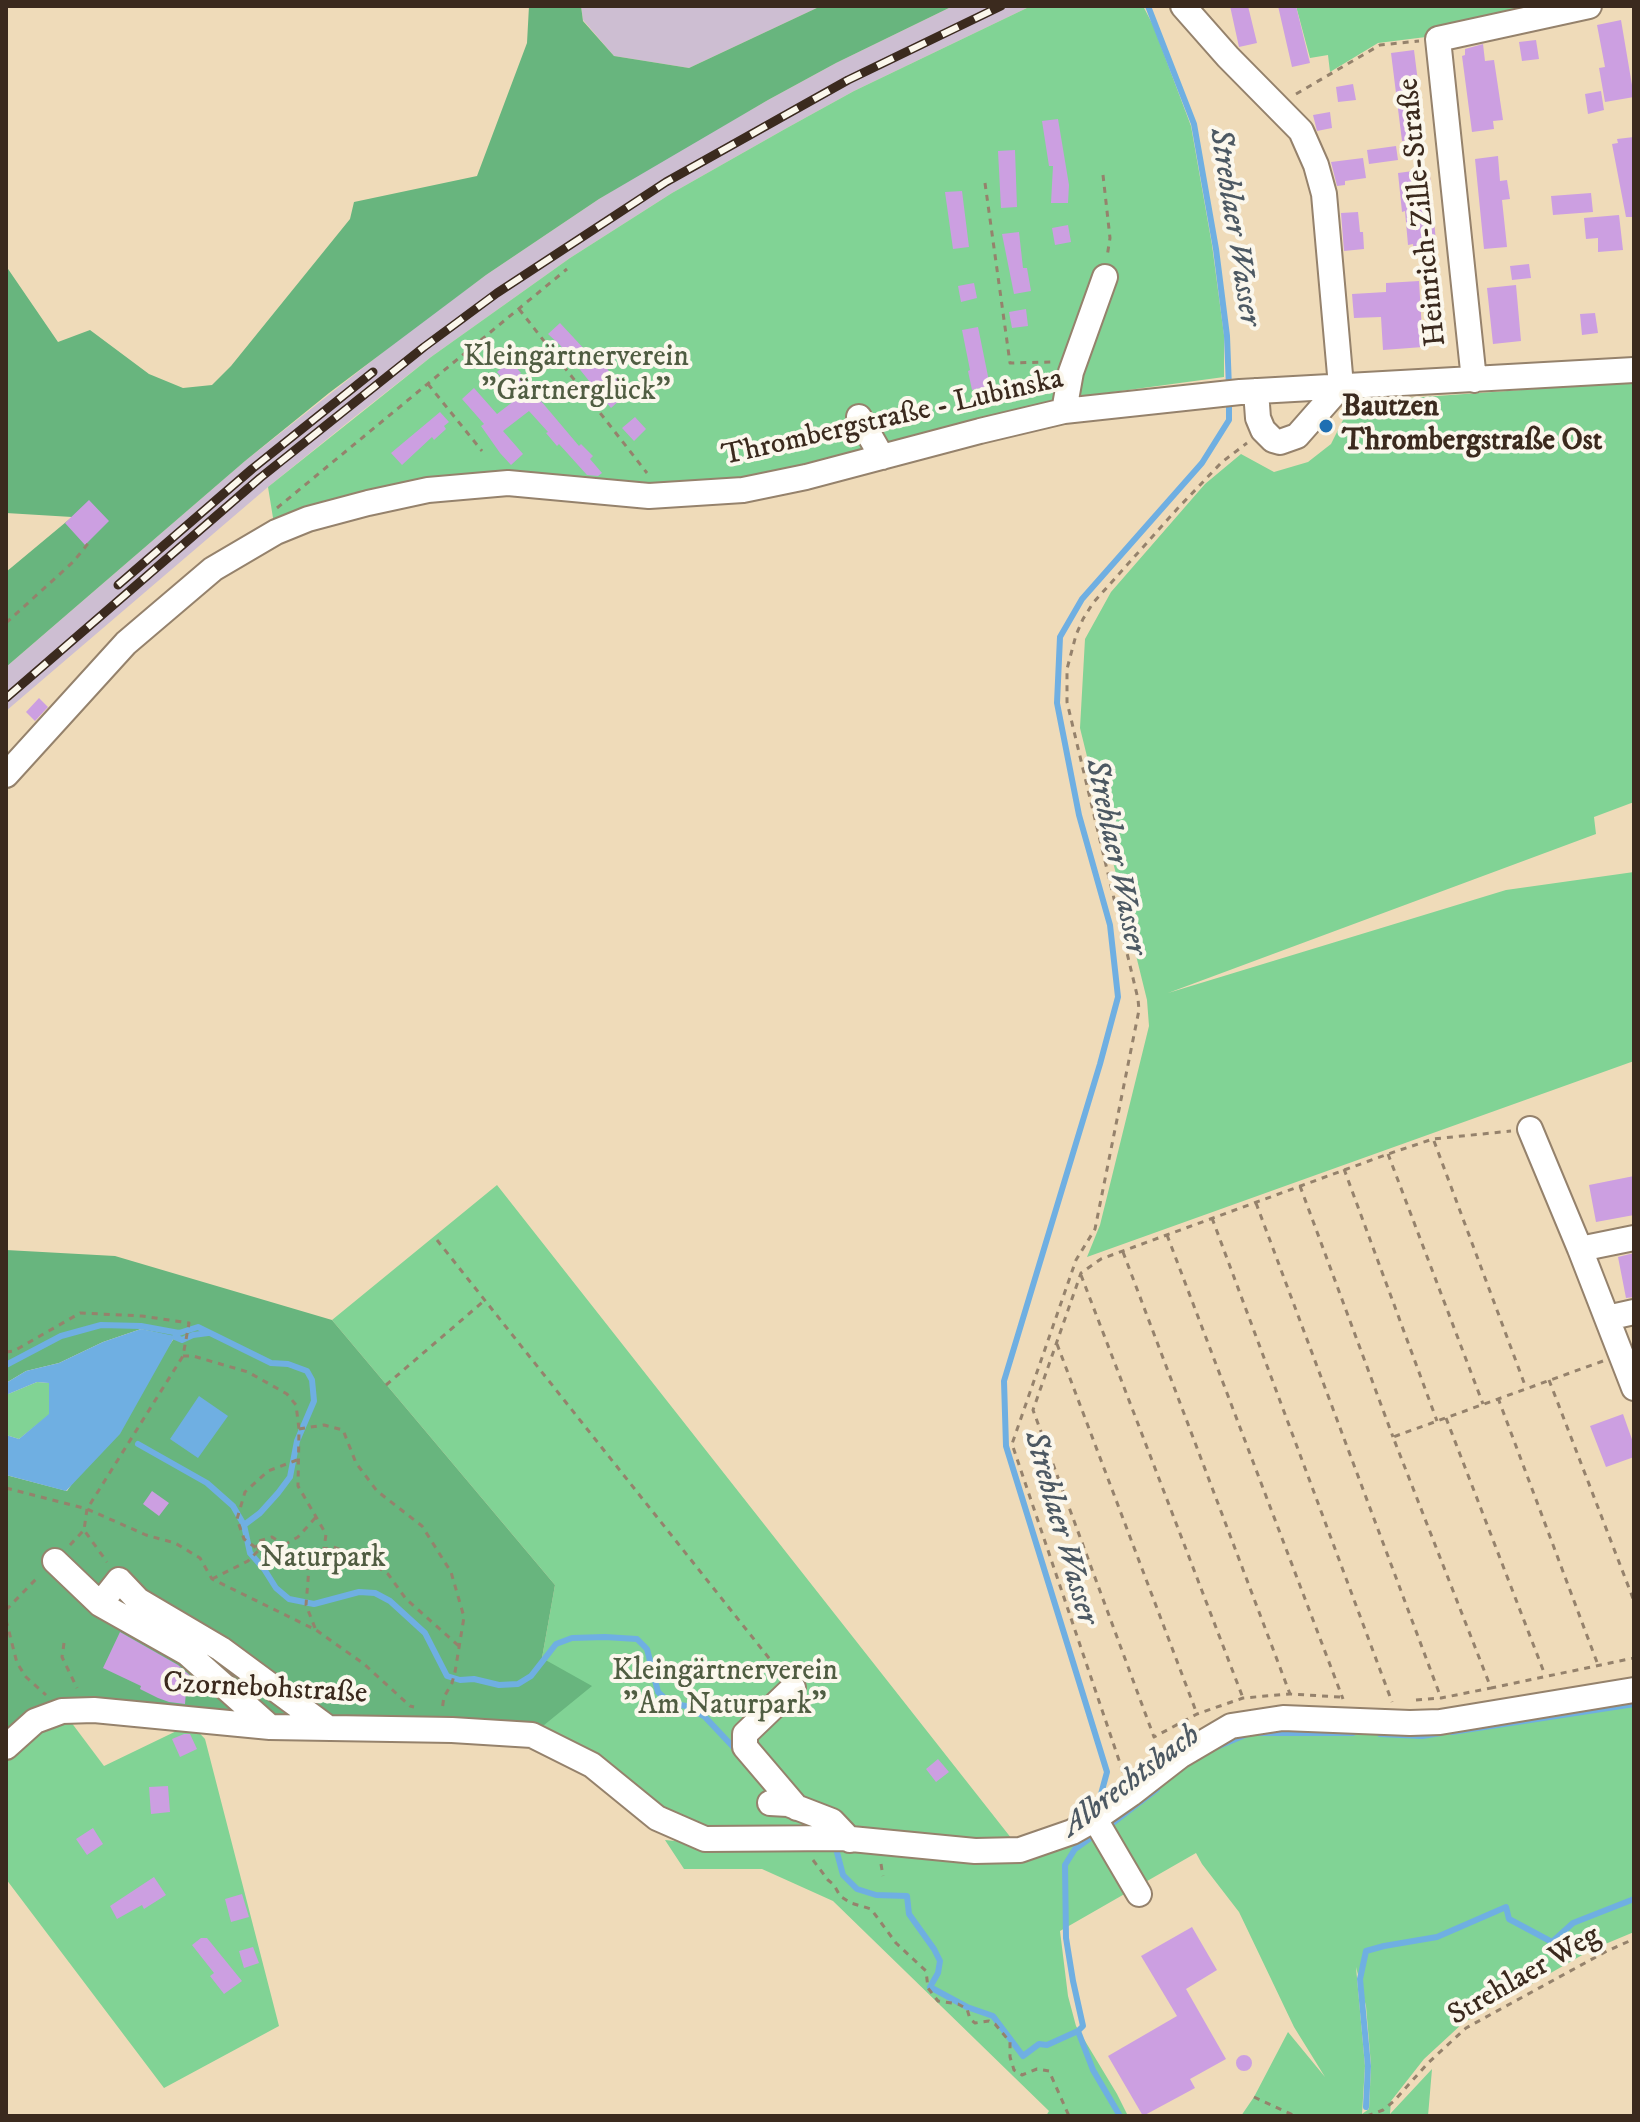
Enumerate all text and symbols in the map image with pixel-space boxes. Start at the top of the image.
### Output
street label: Heinrich-Zille-Straße [1392,76,1456,348]
water label: Strehlaer Wasser [1198,126,1268,328]
park label: Kleingärtnerverein "Gärtnerglück" [463,341,689,412]
street label: Thrombergstraße - Lubinska [719,362,1067,476]
place label: Bautzen Thrombergstraße Ost [1342,391,1602,462]
marker: Bautzen Thrombergstraße Ost [1317,417,1335,435]
water label: Strehlaer Wasser [1074,756,1154,958]
water label: Strehlaer Wasser [1013,1427,1105,1629]
park label: Naturpark [260,1542,386,1578]
park label: Kleingärtnerverein "Am Naturpark" [612,1655,838,1726]
street label: Czornebohstraße [162,1667,368,1713]
water label: Albrechtsbach [1055,1718,1209,1846]
street label: Strehlaer Weg [1443,1919,1607,2035]

